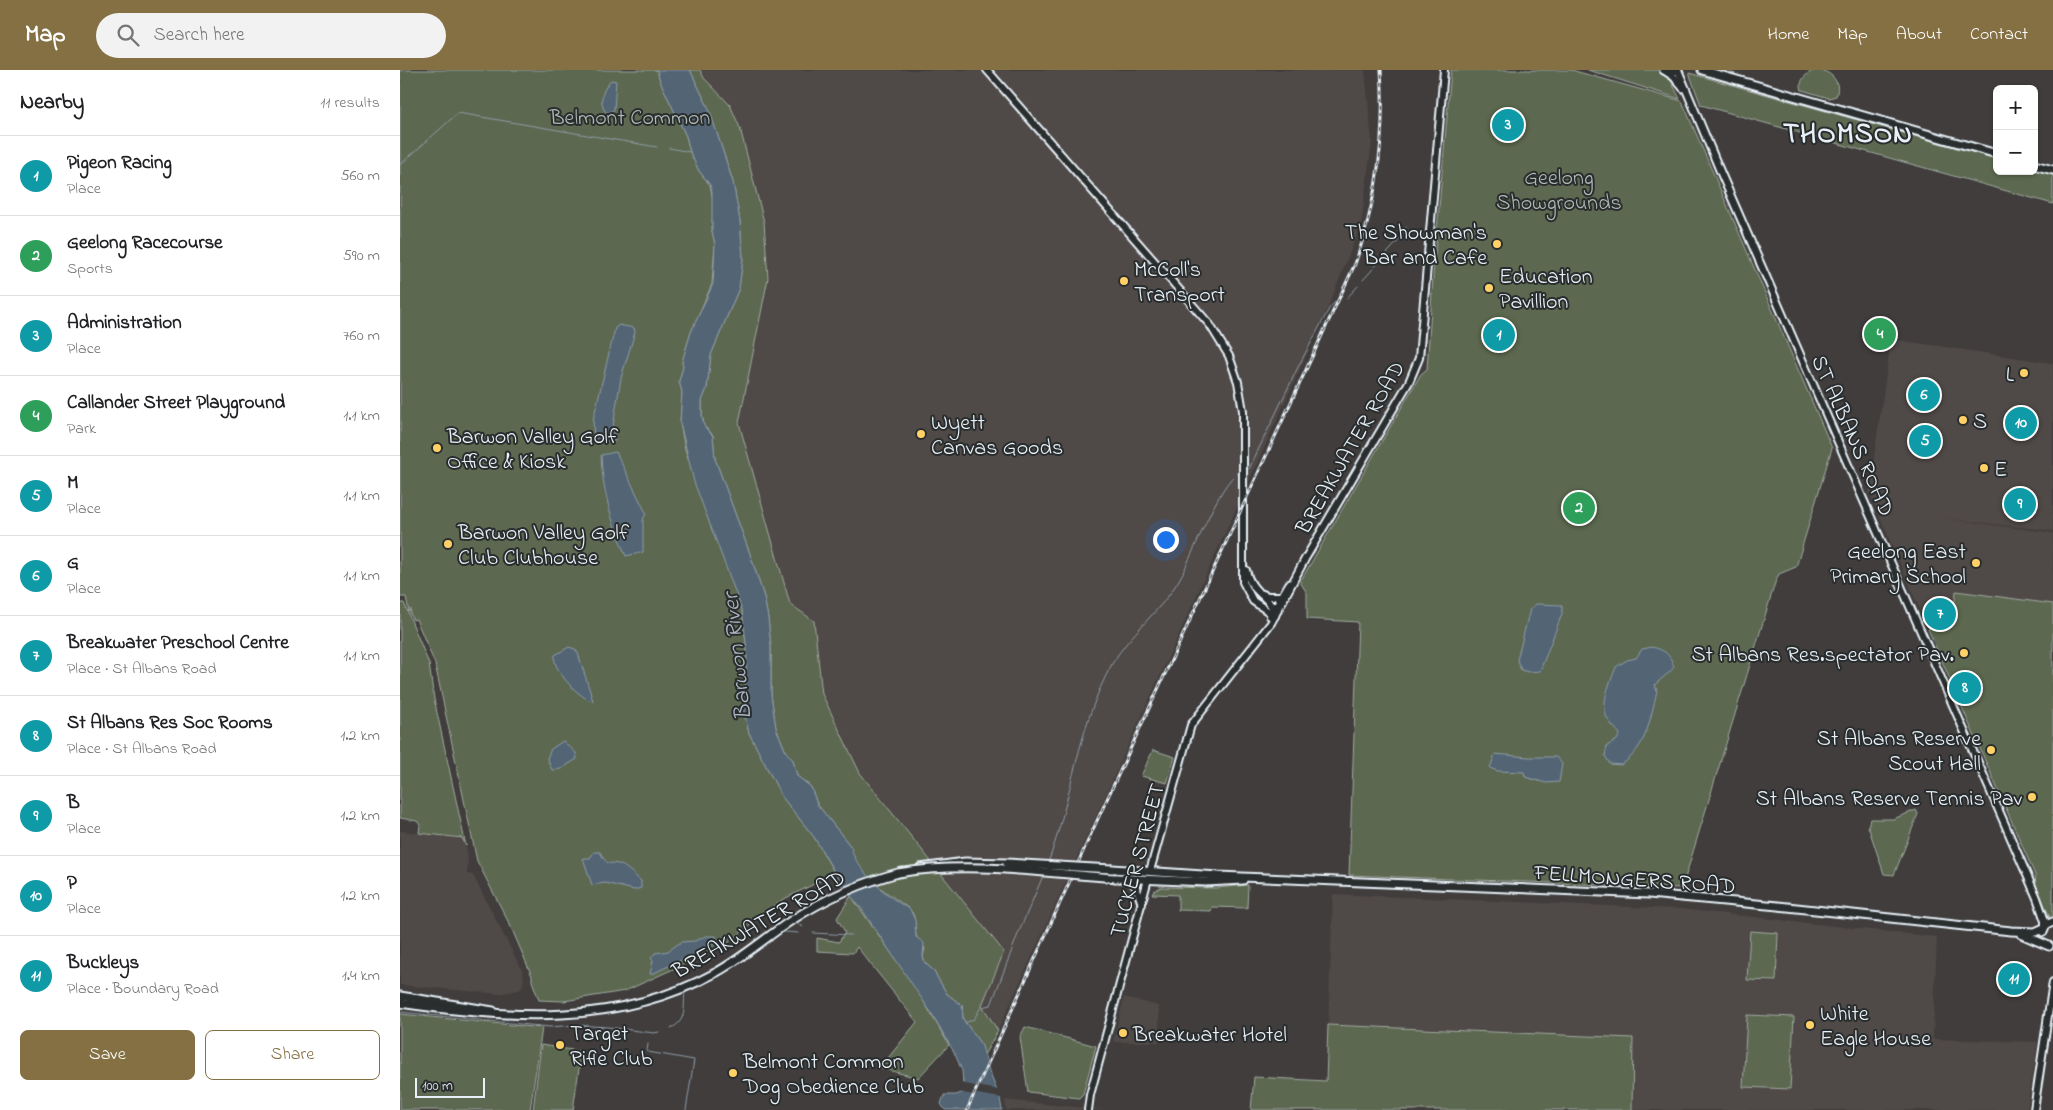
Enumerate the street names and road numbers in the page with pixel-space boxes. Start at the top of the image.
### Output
street label: ST ALBANS ROAD [1801,351,1901,522]
street label: BREAKWATER ROAD [1288,356,1414,542]
street label: TUCKER STREET [1103,780,1175,941]
street label: FELLMONGERS ROAD [1532,858,1737,904]
street label: BREAKWATER ROAD [666,863,852,989]

